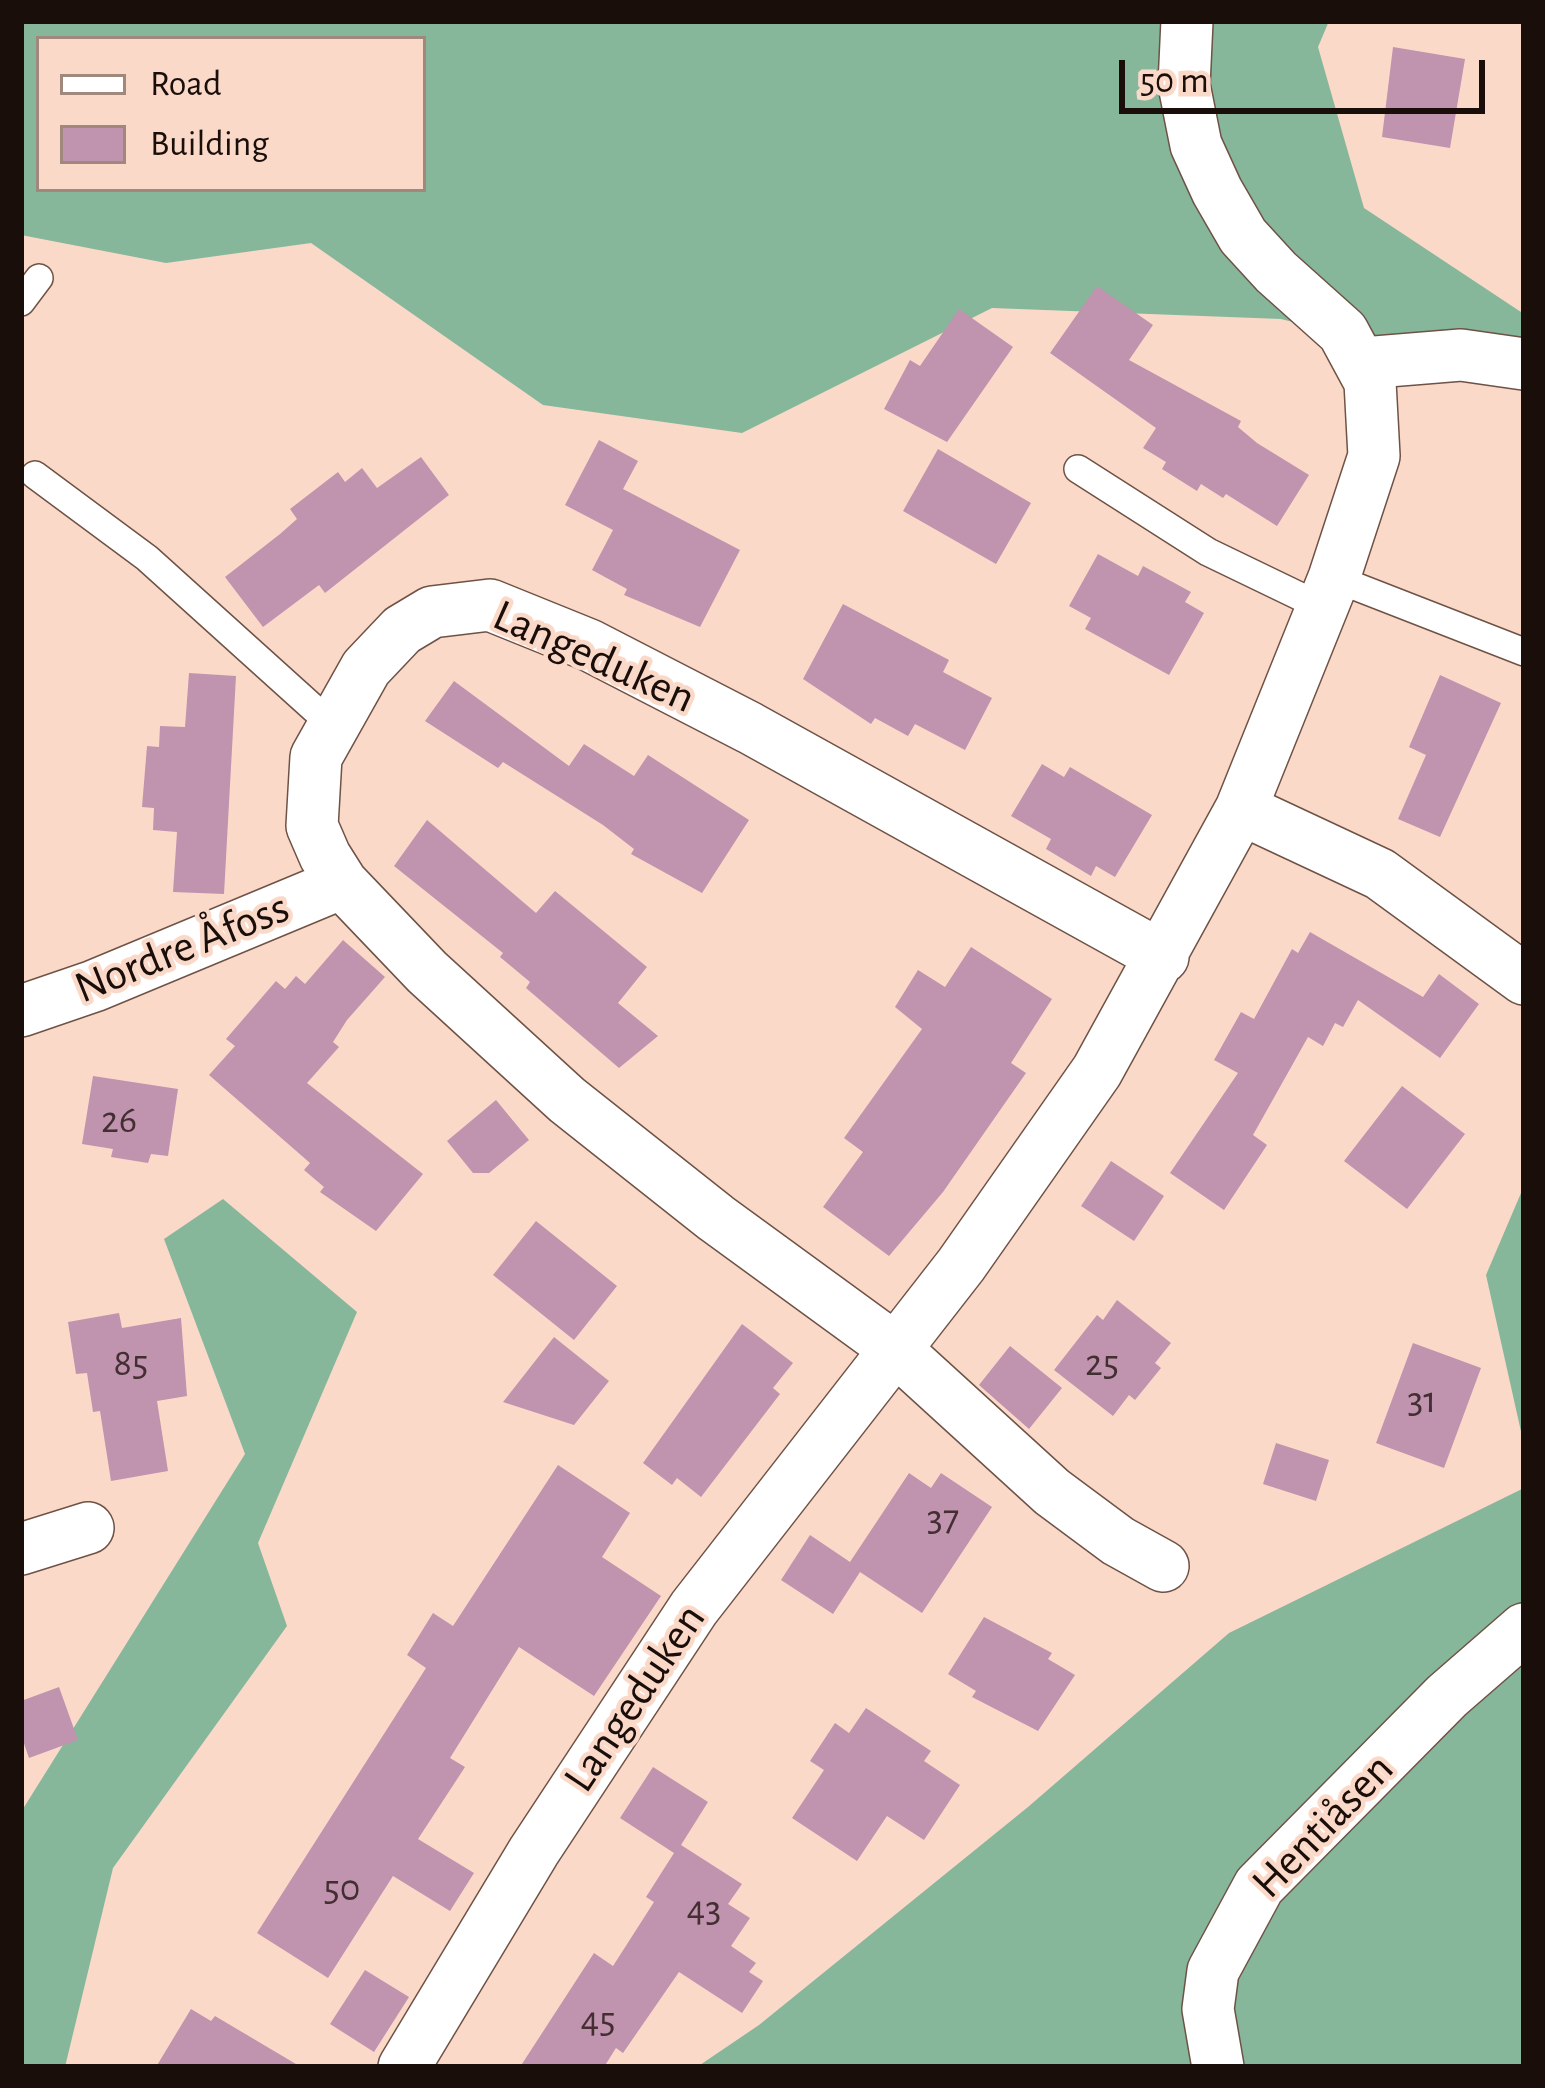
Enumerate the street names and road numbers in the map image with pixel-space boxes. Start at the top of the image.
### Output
street label: Langeduken [485,589,703,725]
street label: Nordre Åfoss [67,881,297,1015]
street label: Langeduken [553,1594,717,1802]
street label: Hentiåsen [1241,1742,1405,1910]

